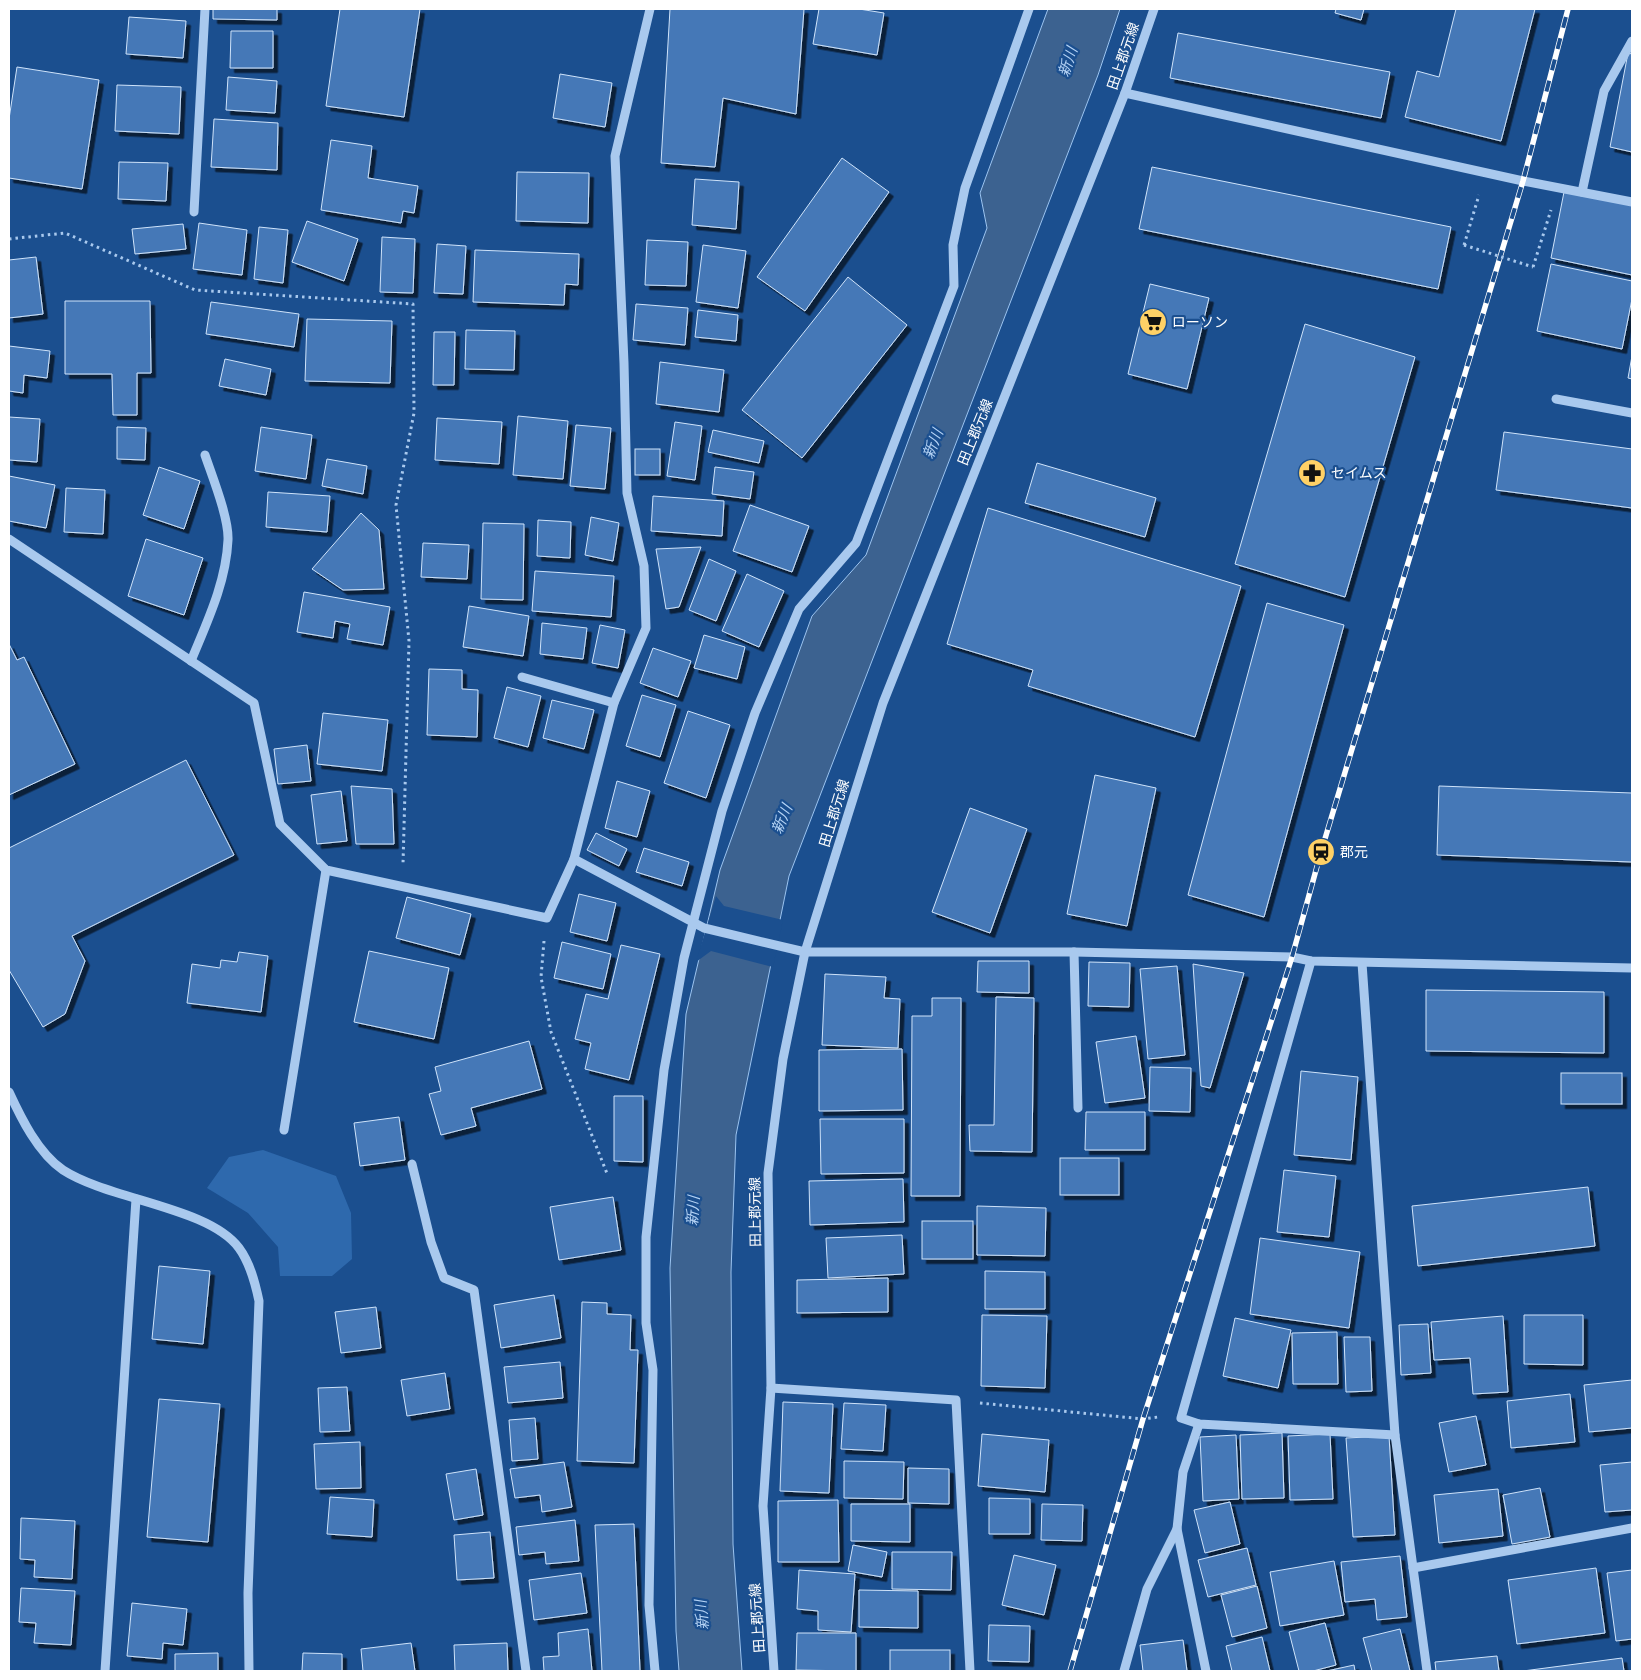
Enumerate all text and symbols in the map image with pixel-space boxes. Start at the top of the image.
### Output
street label: 田上郡元線 [1103,20,1143,92]
water label: 新川 [1054,43,1082,79]
supermarket icon: ローソン [1138,307,1168,337]
place label: ローソン [1172,313,1228,331]
street label: 田上郡元線 [954,396,996,468]
water label: 新川 [918,425,947,461]
pharmacy icon: セイムス [1297,458,1327,488]
place label: セイムス [1331,464,1387,482]
street label: 田上郡元線 [815,777,853,849]
water label: 新川 [767,799,797,836]
station icon: 郡元 [1306,837,1336,867]
place label: 郡元 [1340,843,1368,861]
street label: 田上郡元線 [745,1177,765,1247]
water label: 新川 [682,1193,703,1227]
street label: 田上郡元線 [746,1582,768,1654]
water label: 新川 [691,1597,712,1631]

